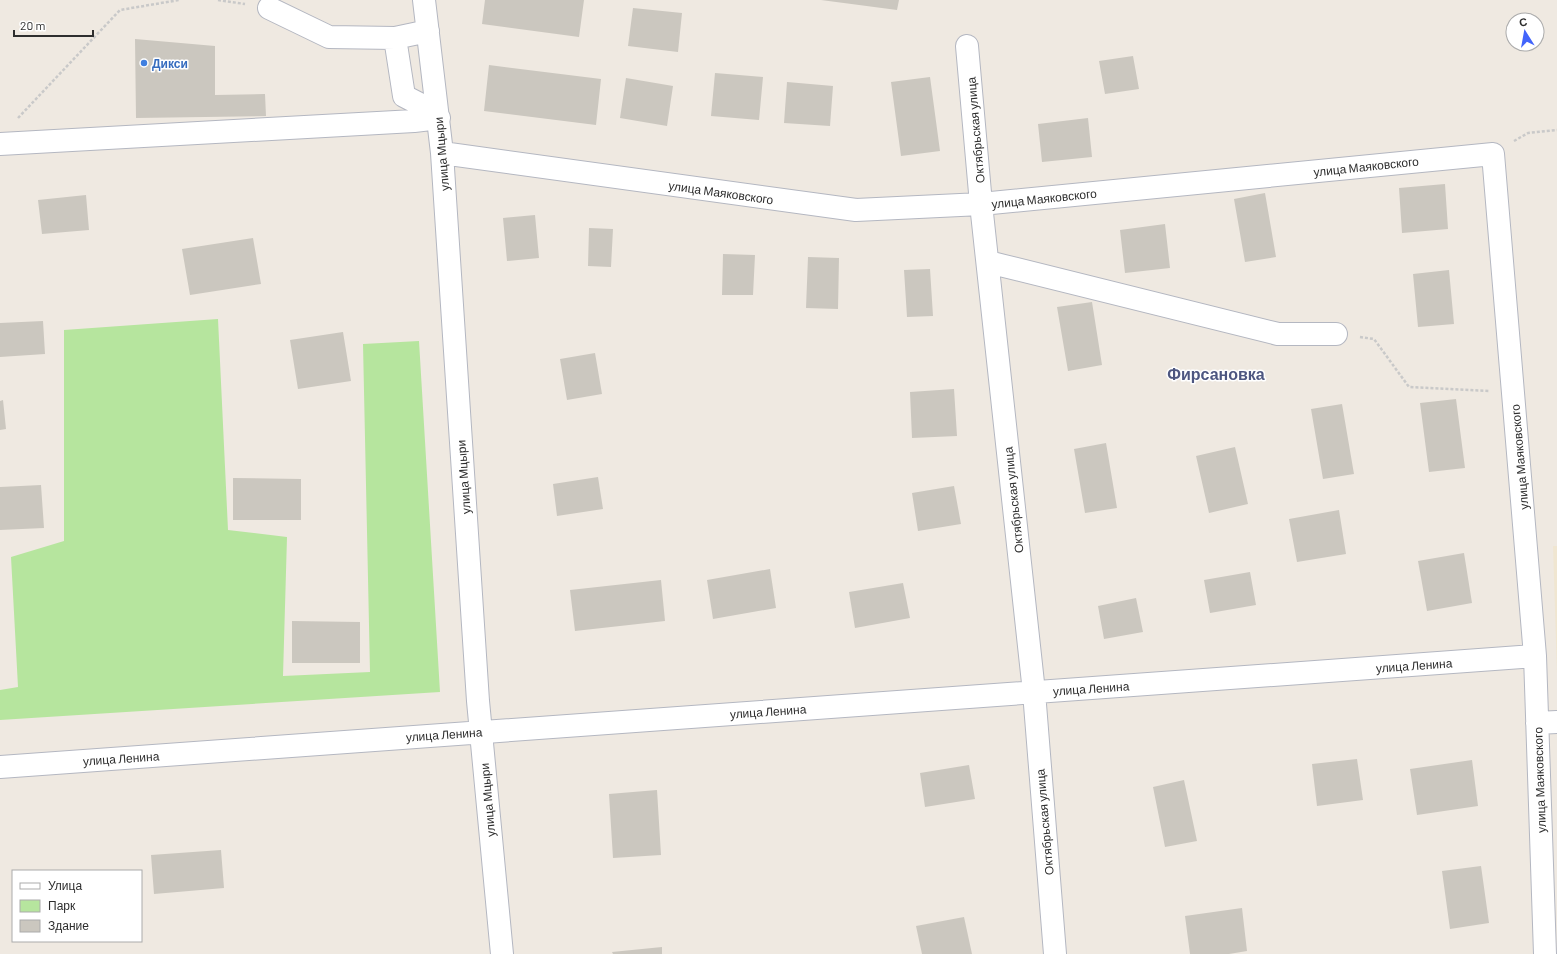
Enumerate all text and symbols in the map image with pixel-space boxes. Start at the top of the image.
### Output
scale bar [14,12,93,38]
north arrow [1505,12,1545,52]
text: С [1518,15,1528,29]
text: 20 m [20,18,46,32]
place label: Дикси [152,56,188,71]
marker: Дикси [139,58,149,68]
street label: Октябрьская улица [963,76,988,184]
street label: улица Мцыри [431,116,452,192]
street label: улица Маяковского [1313,153,1420,179]
street label: улица Маяковского [667,178,775,207]
street label: улица Маяковского [991,185,1098,211]
district label: Фирсановка [1167,364,1265,383]
street label: улица Маяковского [1507,403,1532,510]
street label: улица Мцыри [453,439,474,515]
street label: Октябрьская улица [1000,446,1027,554]
street label: улица Ленина [1375,655,1453,676]
street label: улица Ленина [1052,678,1130,699]
street label: улица Ленина [729,701,807,722]
street label: улица Ленина [405,724,483,745]
street label: улица Маяковского [1530,727,1549,833]
street label: улица Ленина [82,748,160,769]
street label: улица Мцыри [477,762,498,838]
street label: Октябрьская улица [1032,768,1057,876]
legend [12,870,142,942]
text: Улица [48,878,82,893]
text: Парк [48,898,76,913]
text: Здание [48,918,89,933]

